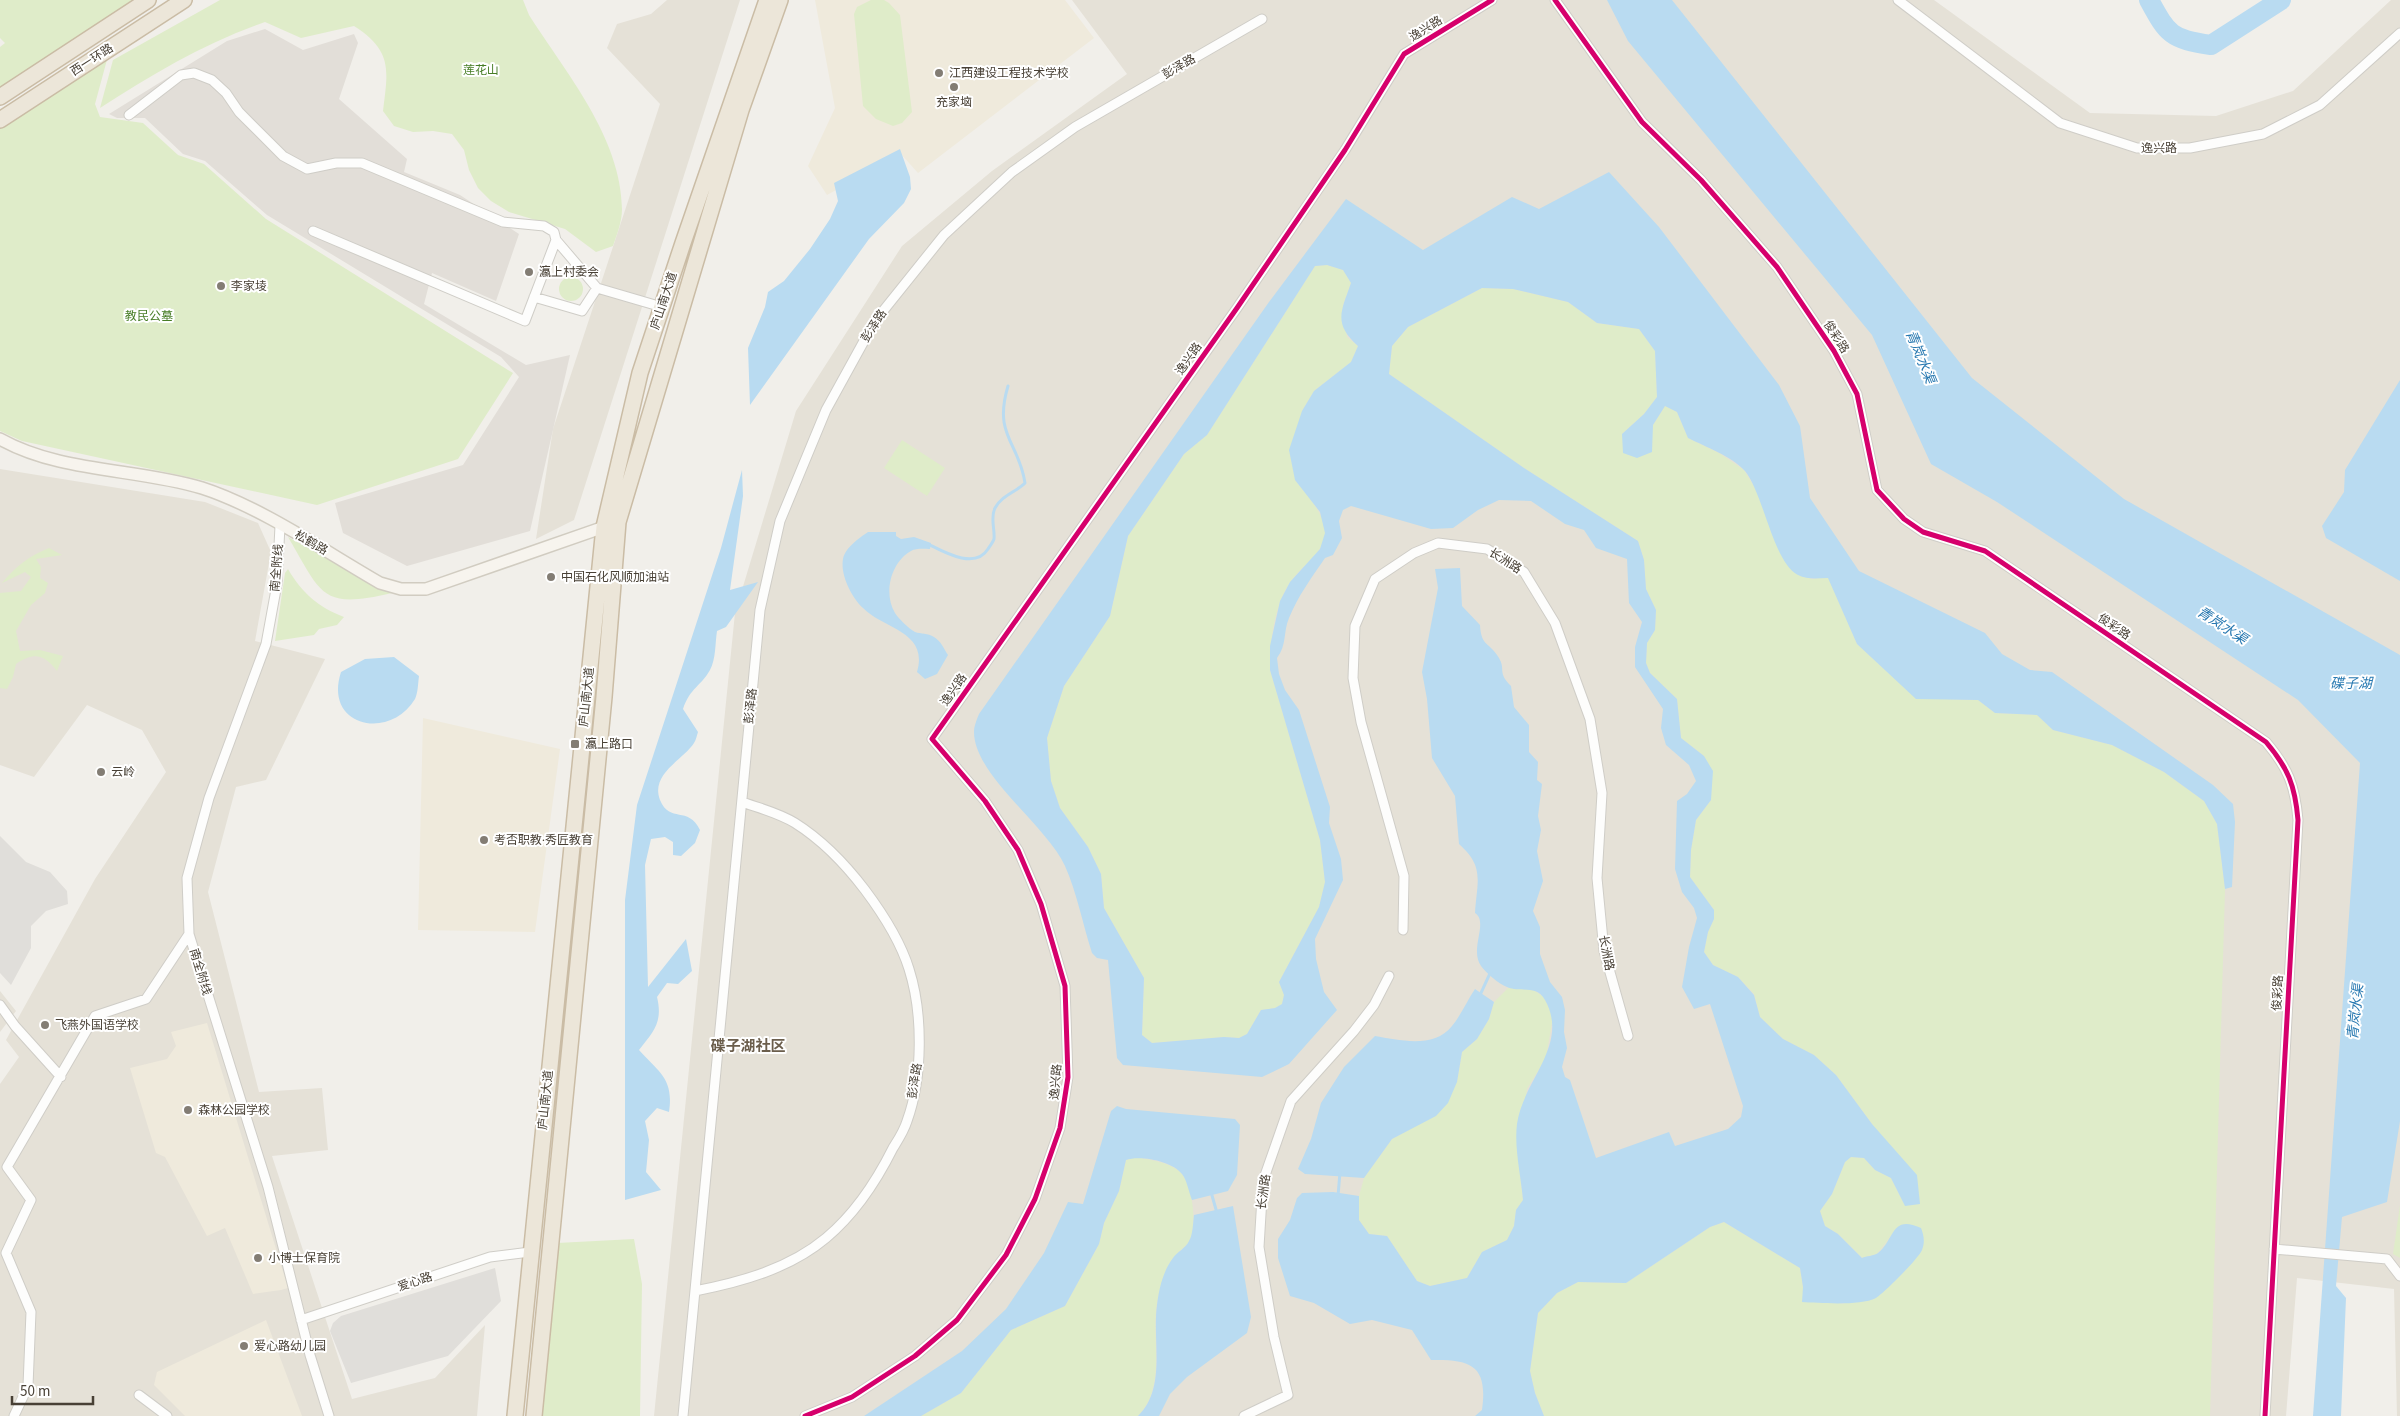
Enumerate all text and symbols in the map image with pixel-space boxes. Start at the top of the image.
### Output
street label: 逸兴路 [1406,12,1446,46]
street label: 西一环路 [67,40,117,80]
street label: 彭泽路 [1159,51,1199,83]
park label: 莲花山 [463,62,499,79]
place label: 江西建设工程技术学校 [949,65,1069,82]
marker: 江西建设工程技术学校 [933,67,945,79]
marker: 充家垴 [948,81,960,93]
place label: 充家垴 [936,94,972,111]
street label: 逸兴路 [2141,140,2177,157]
place label: 瀛上村委会 [539,264,599,281]
marker: 瀛上村委会 [523,266,535,278]
street label: 庐山南大道 [647,270,681,332]
place label: 李家堎 [231,278,267,295]
marker: 李家堎 [215,280,227,292]
street label: 彭泽路 [857,306,891,346]
park label: 教民公墓 [125,308,173,325]
street label: 俊彩路 [1819,317,1853,357]
water label: 青岚水渠 [1900,327,1941,389]
street label: 逸兴路 [1172,339,1206,379]
street label: 松鹤路 [291,527,331,559]
street label: 南全附线 [266,543,288,593]
street label: 长洲路 [1485,544,1525,578]
place label: 中国石化风顺加油站 [561,569,669,586]
marker: 中国石化风顺加油站 [545,571,557,583]
water label: 青岚水渠 [2193,602,2253,651]
street label: 俊彩路 [2094,610,2134,644]
street label: 庐山南大道 [575,666,599,728]
street label: 逸兴路 [937,670,971,710]
water label: 碟子湖 [2330,674,2374,694]
street label: 彭泽路 [741,687,761,725]
place label: 瀛上路口 [585,736,633,753]
marker: 瀛上路口 [569,738,581,750]
place label: 云岭 [111,764,135,781]
marker: 云岭 [95,766,107,778]
place label: 考否职教·秀匠教育 [494,832,593,849]
marker: 考否职教·秀匠教育 [478,834,490,846]
street label: 长洲路 [1594,934,1618,972]
street label: 南全附线 [185,947,215,997]
street label: 俊彩路 [2269,975,2287,1011]
water label: 青岚水渠 [2343,981,2369,1041]
place label: 飞燕外国语学校 [55,1017,139,1034]
marker: 飞燕外国语学校 [39,1019,51,1031]
district label: 碟子湖社区 [710,1036,786,1057]
street label: 彭泽路 [904,1062,926,1100]
street label: 逸兴路 [1046,1063,1066,1101]
street label: 庐山南大道 [534,1069,558,1131]
place label: 森林公园学校 [198,1102,270,1119]
marker: 森林公园学校 [182,1104,194,1116]
street label: 长洲路 [1253,1173,1275,1211]
place label: 小博士保育院 [268,1250,340,1267]
marker: 小博士保育院 [252,1252,264,1264]
street label: 爱心路 [395,1268,435,1296]
place label: 爱心路幼儿园 [254,1338,326,1355]
marker: 爱心路幼儿园 [238,1340,250,1352]
scale bar [12,1374,94,1406]
text: 50 m [20,1381,50,1402]

